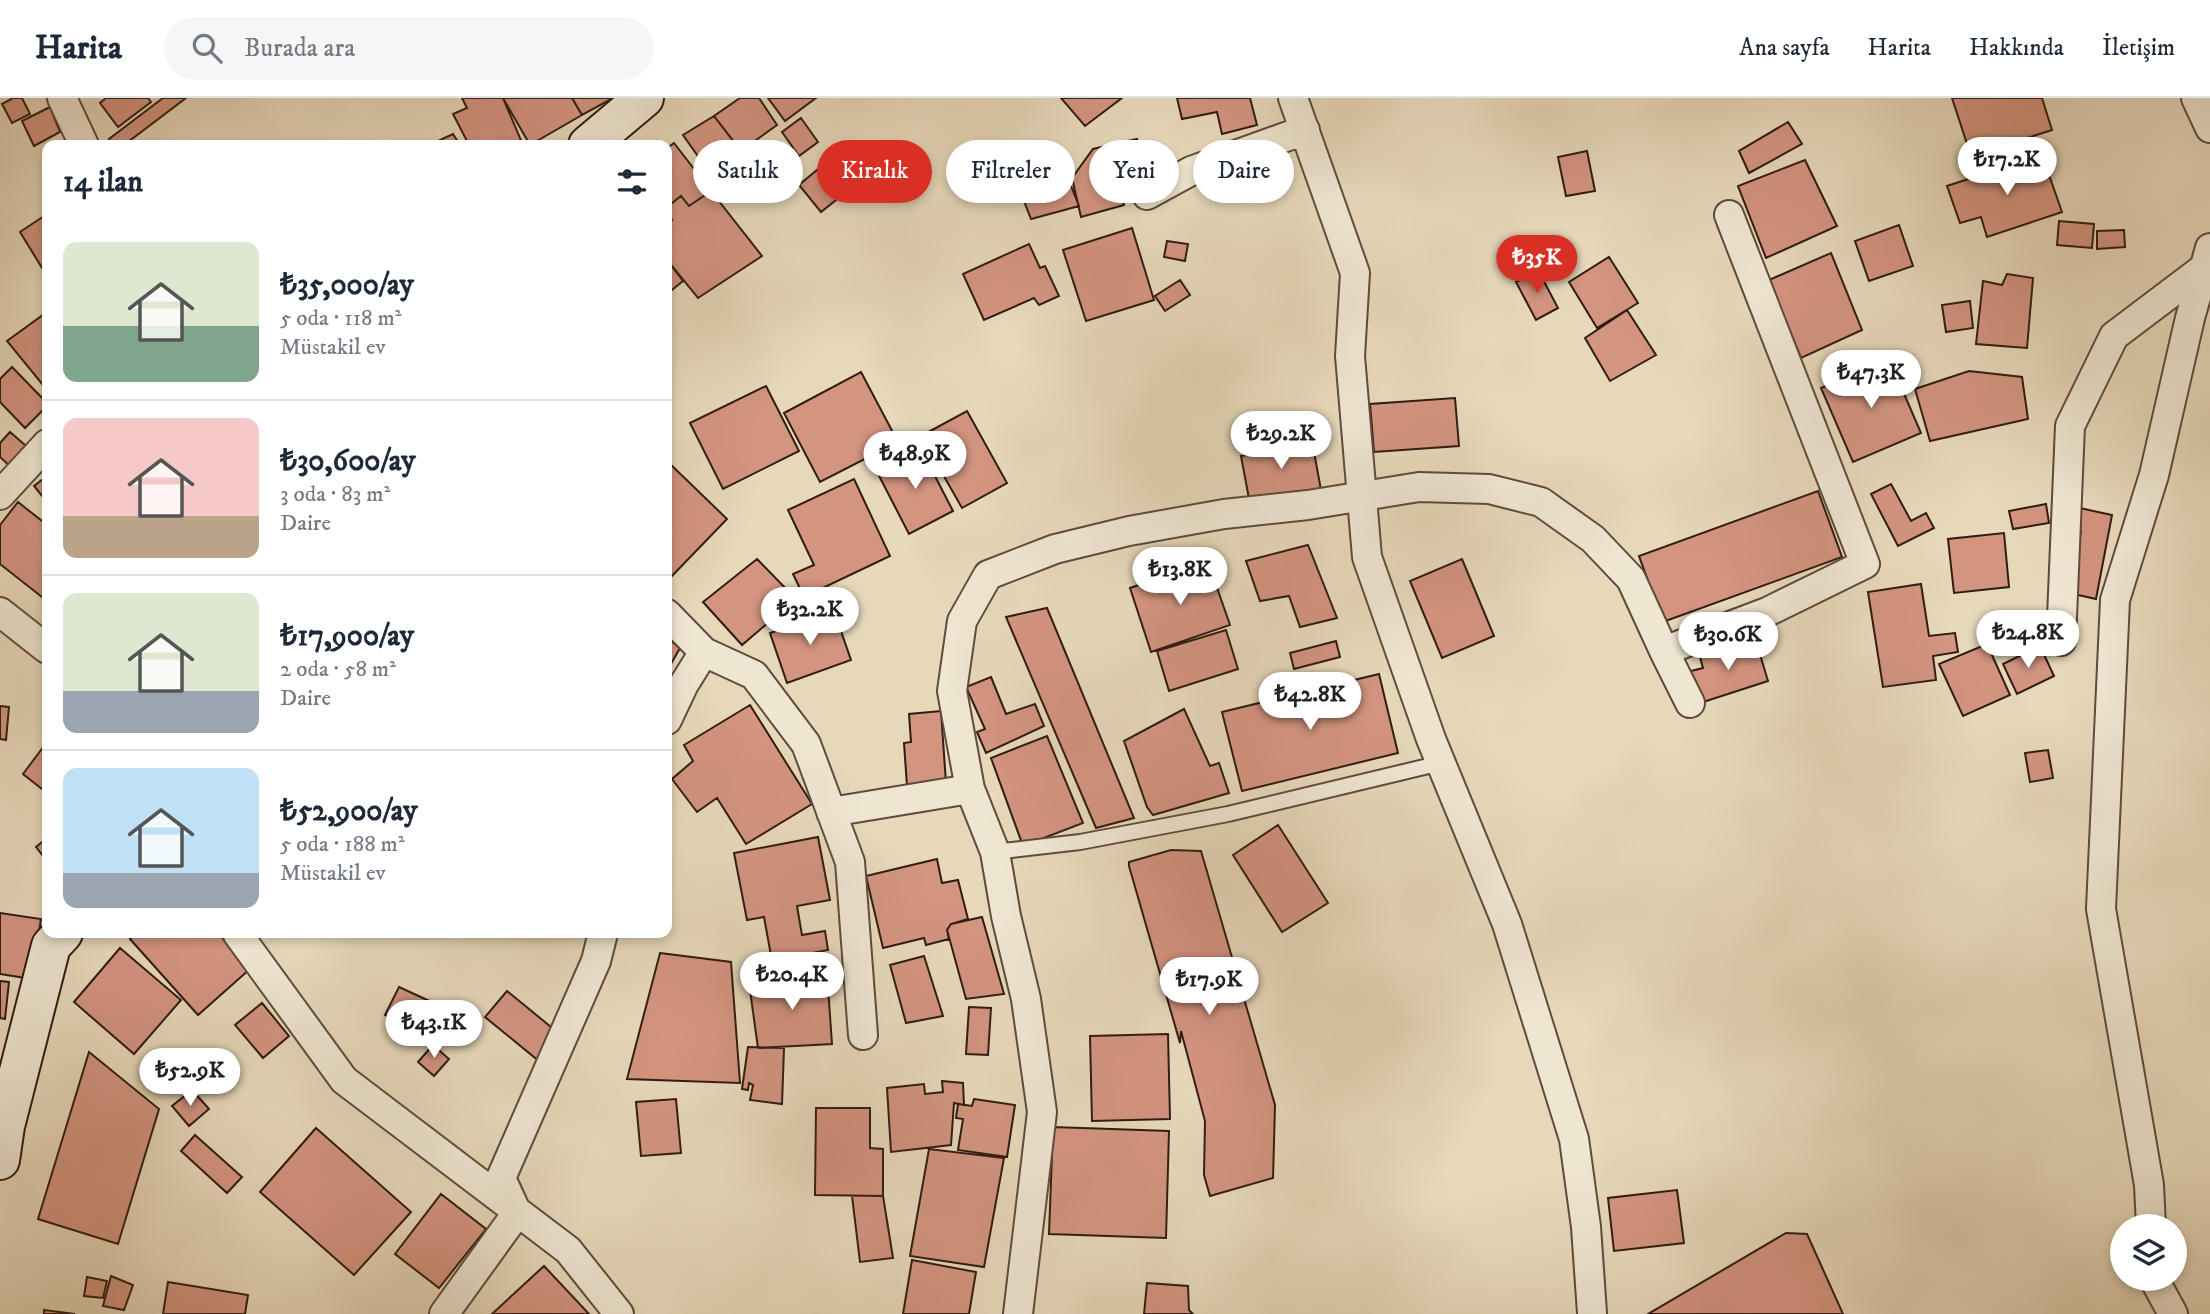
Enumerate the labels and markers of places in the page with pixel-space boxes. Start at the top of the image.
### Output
pin: ₺17.2K [1950,138,2064,197]
pin: ₺35K [1496,236,1578,295]
pin: ₺47.3K [1814,350,1928,410]
pin: ₺29.2K [1224,412,1338,471]
pin: ₺48.9K [858,432,972,491]
pin: ₺13.8K [1123,547,1237,607]
pin: ₺32.2K [753,588,867,647]
pin: ₺24.8K [1971,610,2085,670]
pin: ₺30.6K [1671,612,1785,672]
pin: ₺42.8K [1253,672,1367,732]
pin: ₺20.4K [735,953,849,1012]
pin: ₺17.9K [1152,958,1266,1017]
pin: ₺43.1K [377,1000,491,1060]
pin: ₺52.9K [133,1048,247,1108]

